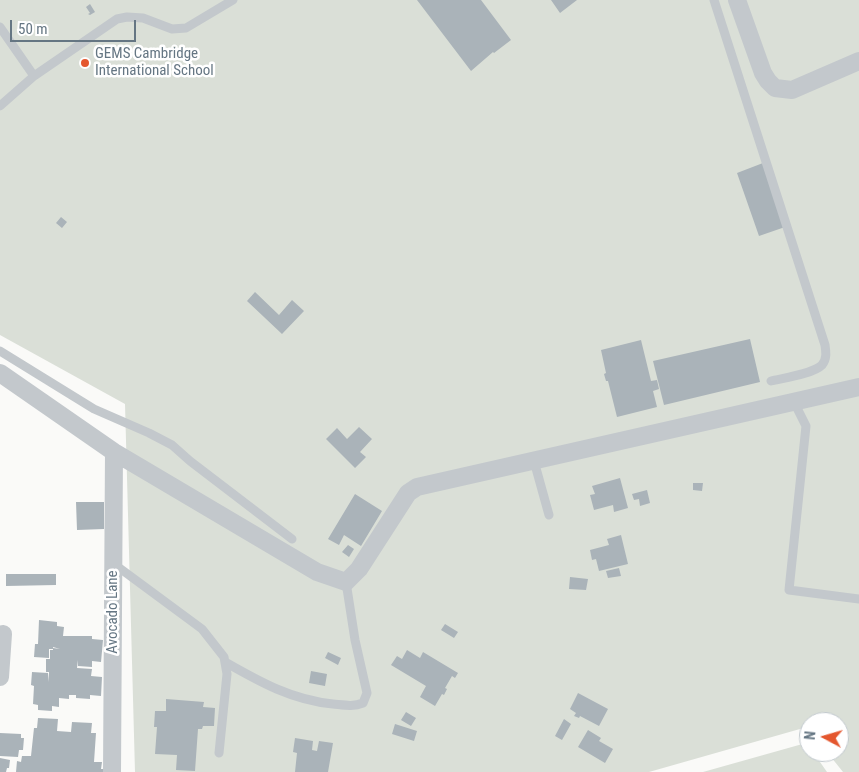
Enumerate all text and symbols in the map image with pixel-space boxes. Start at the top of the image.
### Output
scale bar [12,10,139,42]
text: 50 m [18,20,48,38]
place label: GEMS Cambridge International School [95,45,214,80]
marker: GEMS Cambridge International School [79,57,91,69]
street label: Avocado Lane [104,570,122,654]
north arrow [799,712,849,762]
text: N [802,730,818,741]

